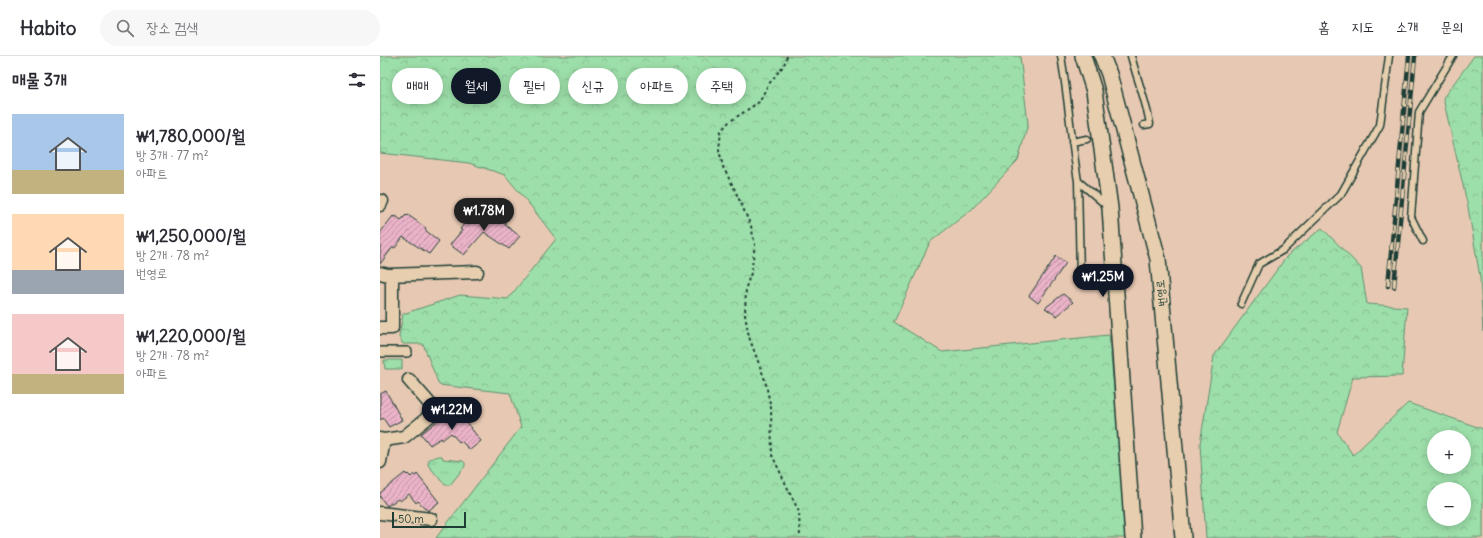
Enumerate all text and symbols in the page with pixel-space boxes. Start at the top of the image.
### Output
search box [100,10,380,46]
text: Habito [20,16,76,40]
icon: search [114,17,136,39]
text: 장소 검색 [146,18,198,37]
text: 홈 [1318,18,1329,36]
text: 지도 [1351,18,1374,36]
text: 소개 [1396,18,1418,36]
text: 문의 [1440,18,1463,36]
chip: 매매 [392,68,443,104]
chip: 월세 [451,68,501,104]
chip: 필터 [509,68,560,104]
chip: 신규 [568,68,618,104]
chip: 아파트 [626,68,688,104]
chip: 주택 [696,68,746,104]
text: 매물 3개 [12,69,67,91]
icon: filters [346,69,368,91]
text: ₩1,780,000/월 [136,125,245,147]
icon: home [44,130,92,178]
text: 방 3개 · 77 m² [136,147,209,164]
text: 아파트 [136,165,167,182]
pin: ₩1.78M [451,198,517,232]
text: ₩1.78M [463,202,505,219]
text: ₩1,250,000/월 [136,225,246,247]
icon: home [44,230,92,278]
text: 방 2개 · 78 m² [136,247,209,264]
pin: ₩1.25M [1070,264,1136,298]
text: 번영로 [136,265,167,282]
text: ₩1.25M [1082,268,1124,285]
street label: 번영로 [1153,279,1169,307]
text: ₩1,220,000/월 [136,325,246,347]
icon: home [44,330,92,378]
text: 방 2개 · 78 m² [136,347,209,364]
text: 아파트 [136,365,167,382]
pin: ₩1.22M [419,397,485,431]
text: ₩1.22M [431,401,473,418]
map controls [1427,430,1471,526]
button: + [1427,430,1471,474]
button: − [1427,482,1471,526]
scale bar [392,510,466,529]
text: 50 m [398,512,424,526]

